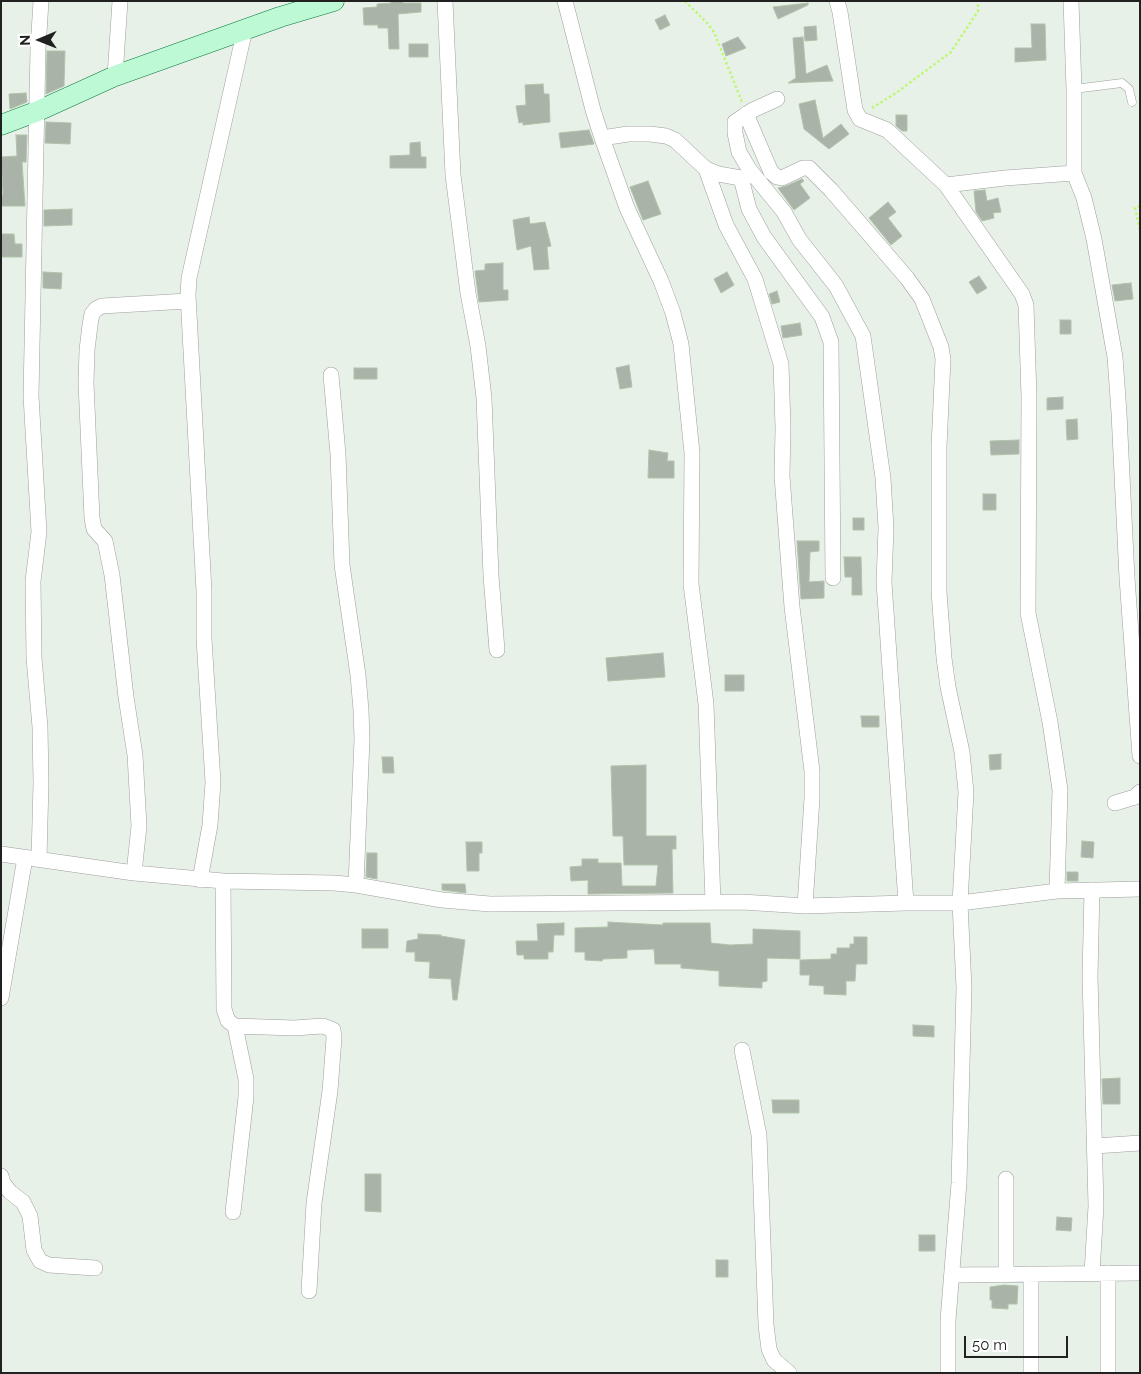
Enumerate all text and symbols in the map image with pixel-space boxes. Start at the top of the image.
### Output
north arrow [15,15,65,65]
text: N [17,35,33,46]
scale bar [966,1326,1070,1358]
text: 50 m [972,1336,1007,1354]

